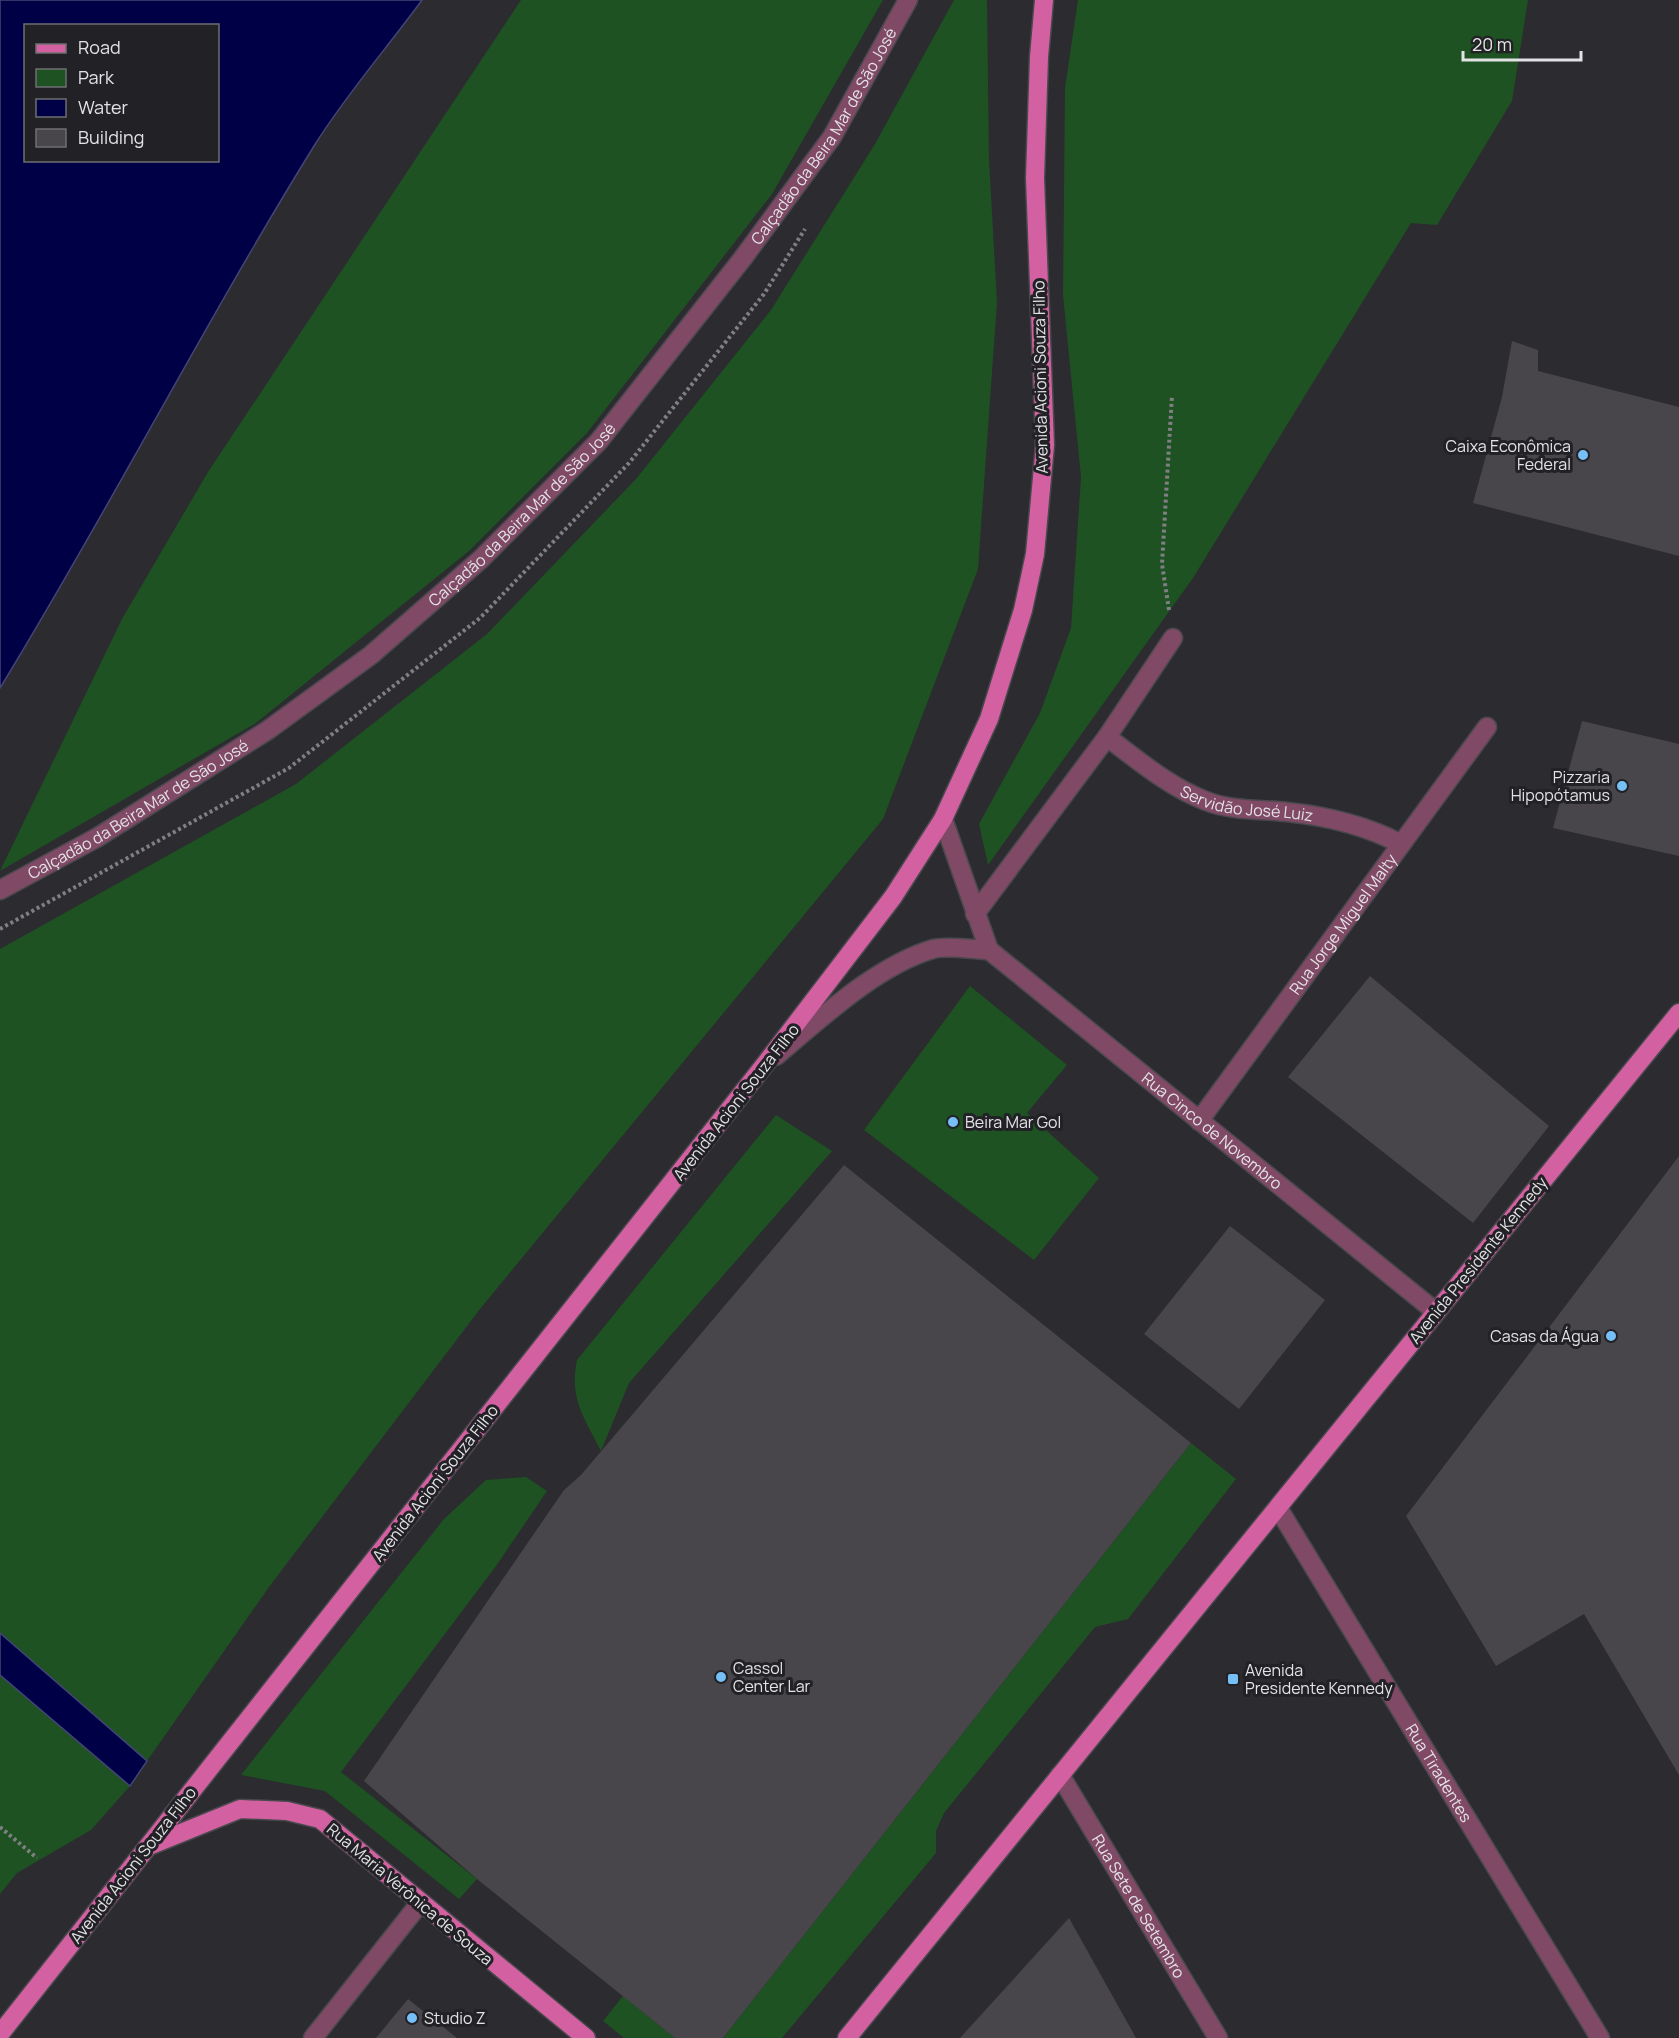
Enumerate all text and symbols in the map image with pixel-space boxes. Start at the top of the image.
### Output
legend [24,24,219,162]
street label: Calçadão da Beira Mar de São José [746,24,902,249]
scale bar [1463,24,1582,62]
text: 20 m [1472,32,1512,56]
text: Road [78,35,121,59]
text: Park [78,65,115,89]
text: Water [78,95,128,119]
text: Building [78,125,144,149]
street label: Avenida Acioni Souza Filho [1027,280,1053,474]
street label: Calçadão da Beira Mar de São José [423,418,620,611]
place label: Caixa Econômica Federal [1446,435,1571,475]
marker: Caixa Econômica Federal [1576,448,1590,462]
street label: Calçadão da Beira Mar de São José [24,734,253,884]
place label: Pizzaria Hipopótamus [1511,766,1610,806]
marker: Pizzaria Hipopótamus [1615,779,1629,793]
street label: Servidão José Luiz [1176,780,1315,826]
street label: Rua Jorge Miguel Malty [1284,849,1402,999]
street label: Avenida Acioni Souza Filho [668,1019,804,1185]
street label: Rua Cinco de Novembro [1137,1067,1287,1194]
place label: Beira Mar Gol [965,1111,1061,1133]
marker: Beira Mar Gol [946,1115,960,1129]
street label: Avenida Presidente Kennedy [1404,1171,1553,1348]
place label: Casas da Água [1490,1325,1599,1347]
marker: Casas da Água [1604,1329,1618,1343]
street label: Avenida Acioni Souza Filho [367,1400,503,1566]
place label: Cassol Center Lar [733,1657,811,1697]
place label: Avenida Presidente Kennedy [1245,1659,1393,1699]
marker: Cassol Center Lar [714,1670,728,1684]
marker: Avenida Presidente Kennedy [1226,1672,1240,1686]
street label: Rua Tiradentes [1401,1720,1477,1826]
street label: Avenida Acioni Souza Filho [65,1782,201,1948]
street label: Rua Maria Verônica de Souza [322,1818,498,1970]
street label: Rua Sete de Setembro [1087,1830,1191,1982]
place label: Studio Z [424,2007,486,2029]
marker: Studio Z [405,2011,419,2025]

